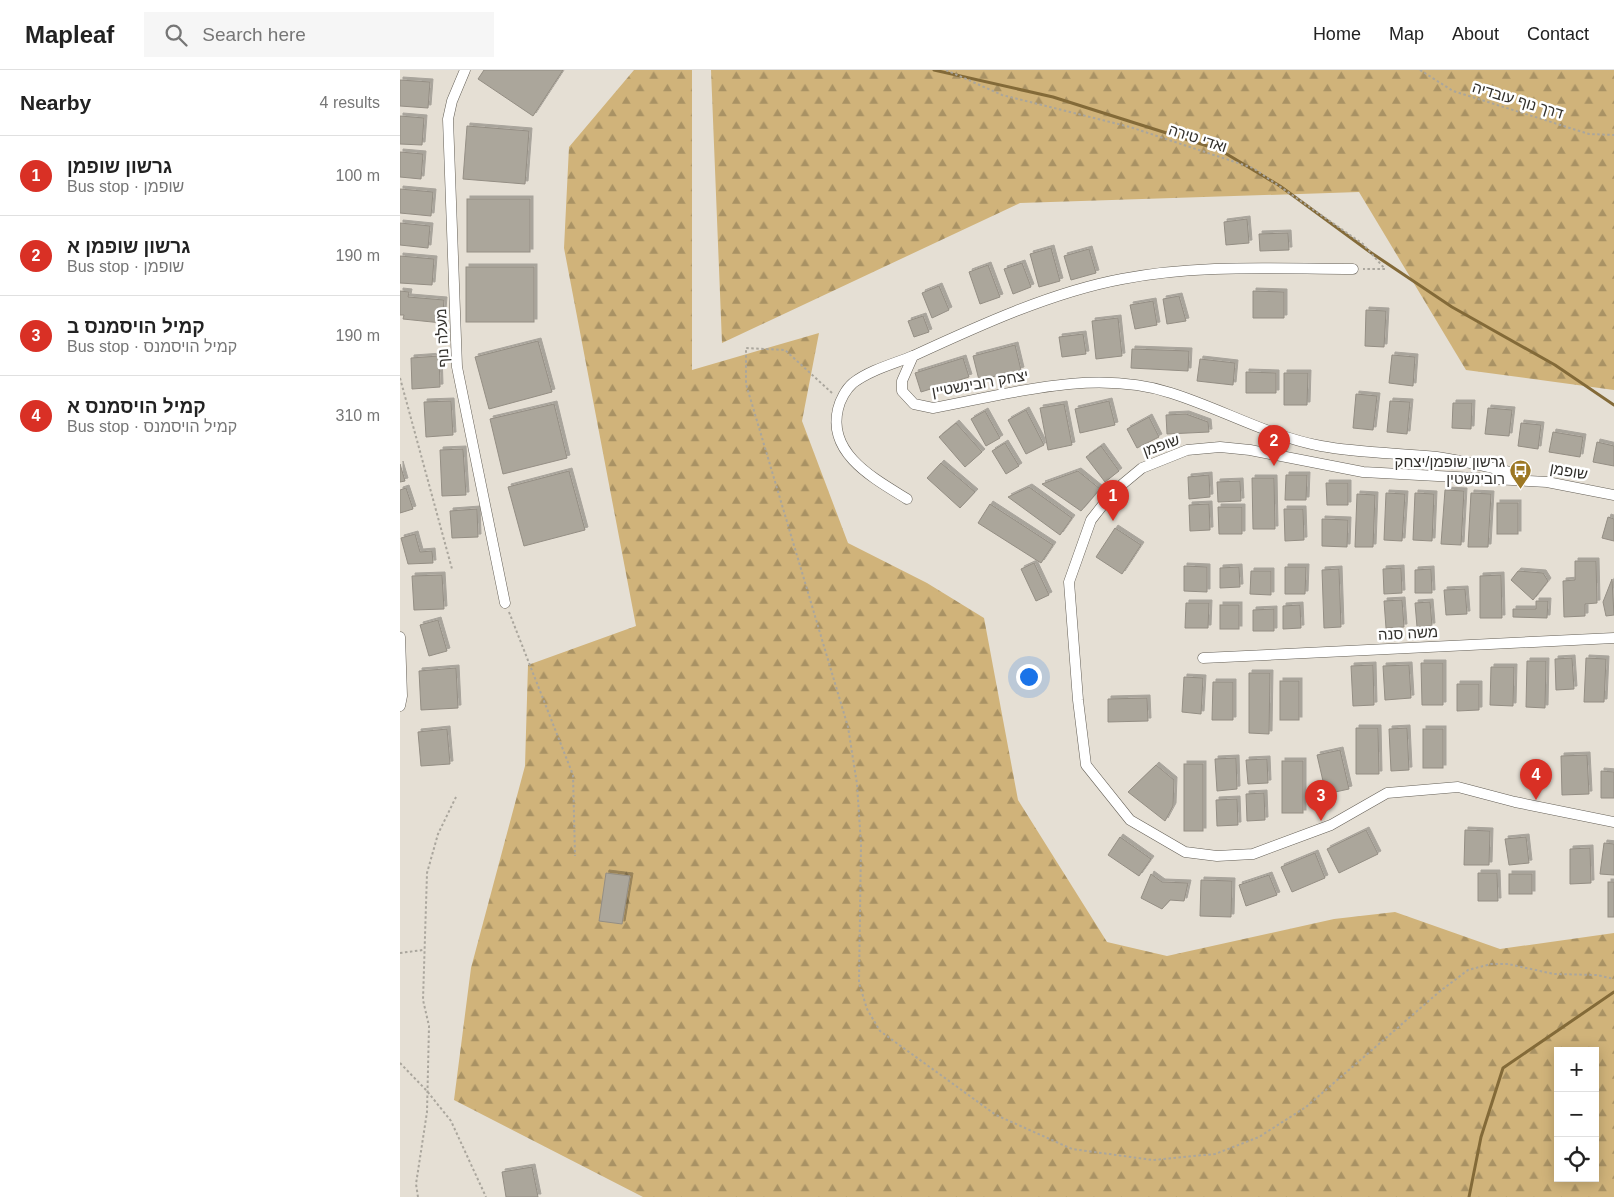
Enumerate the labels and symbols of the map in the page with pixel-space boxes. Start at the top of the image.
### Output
street label: דרך נוף עובדיה [1470,78,1566,122]
street label: ואדי טירה [1167,121,1229,155]
street label: מעלה נוף [432,308,452,368]
street label: יצחק רובינשטיין [930,366,1030,400]
pin: 2 [1258,425,1290,466]
street label: שופמן [1140,430,1182,460]
place label: גרשון שופמן/יצחק רובינשטין [1395,453,1505,487]
bus stop icon: גרשון שופמן/יצחק רובינשטין [1509,458,1533,489]
street label: שופמן [1549,459,1589,483]
pin: 1 [1097,480,1129,521]
street label: משה סנה [1378,623,1438,643]
your location [1016,664,1042,690]
pin: 4 [1520,759,1552,800]
pin: 3 [1305,780,1337,821]

